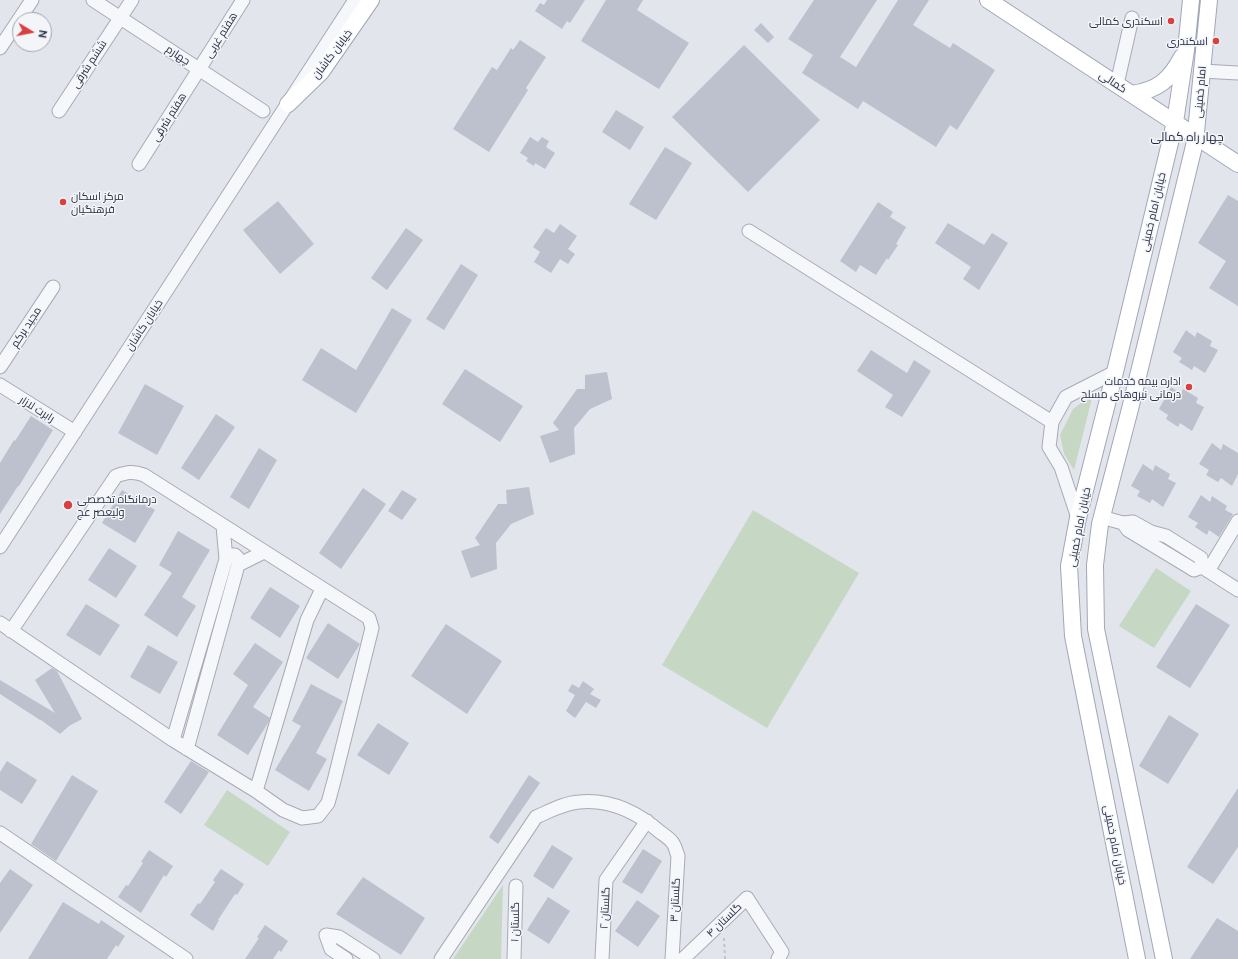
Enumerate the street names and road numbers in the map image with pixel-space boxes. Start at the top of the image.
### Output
street label: هفتم غربی [202,10,240,60]
street label: خیابان کاشان [309,27,355,81]
street label: ششم شرقی [69,37,109,91]
street label: چهارم [163,42,193,68]
street label: امام خمینی [1191,65,1209,119]
street label: کمالی [1097,68,1129,96]
street label: هفتم شرقی [149,90,189,144]
street label: خیابان امام خمینی [1137,171,1169,253]
street label: خیابان کاشان [123,297,165,353]
street label: مجید برکم [8,304,44,350]
street label: رابرت لازار [17,393,57,425]
street label: خیابان امام خمینی [1065,486,1093,568]
street label: خیابان امام خمینی [1101,804,1129,886]
street label: گلستان ۳ [667,878,683,922]
street label: گلستان ۲ [597,886,613,930]
street label: گلستان ۴ [704,900,744,940]
street label: گلستان ۱ [508,902,522,942]

